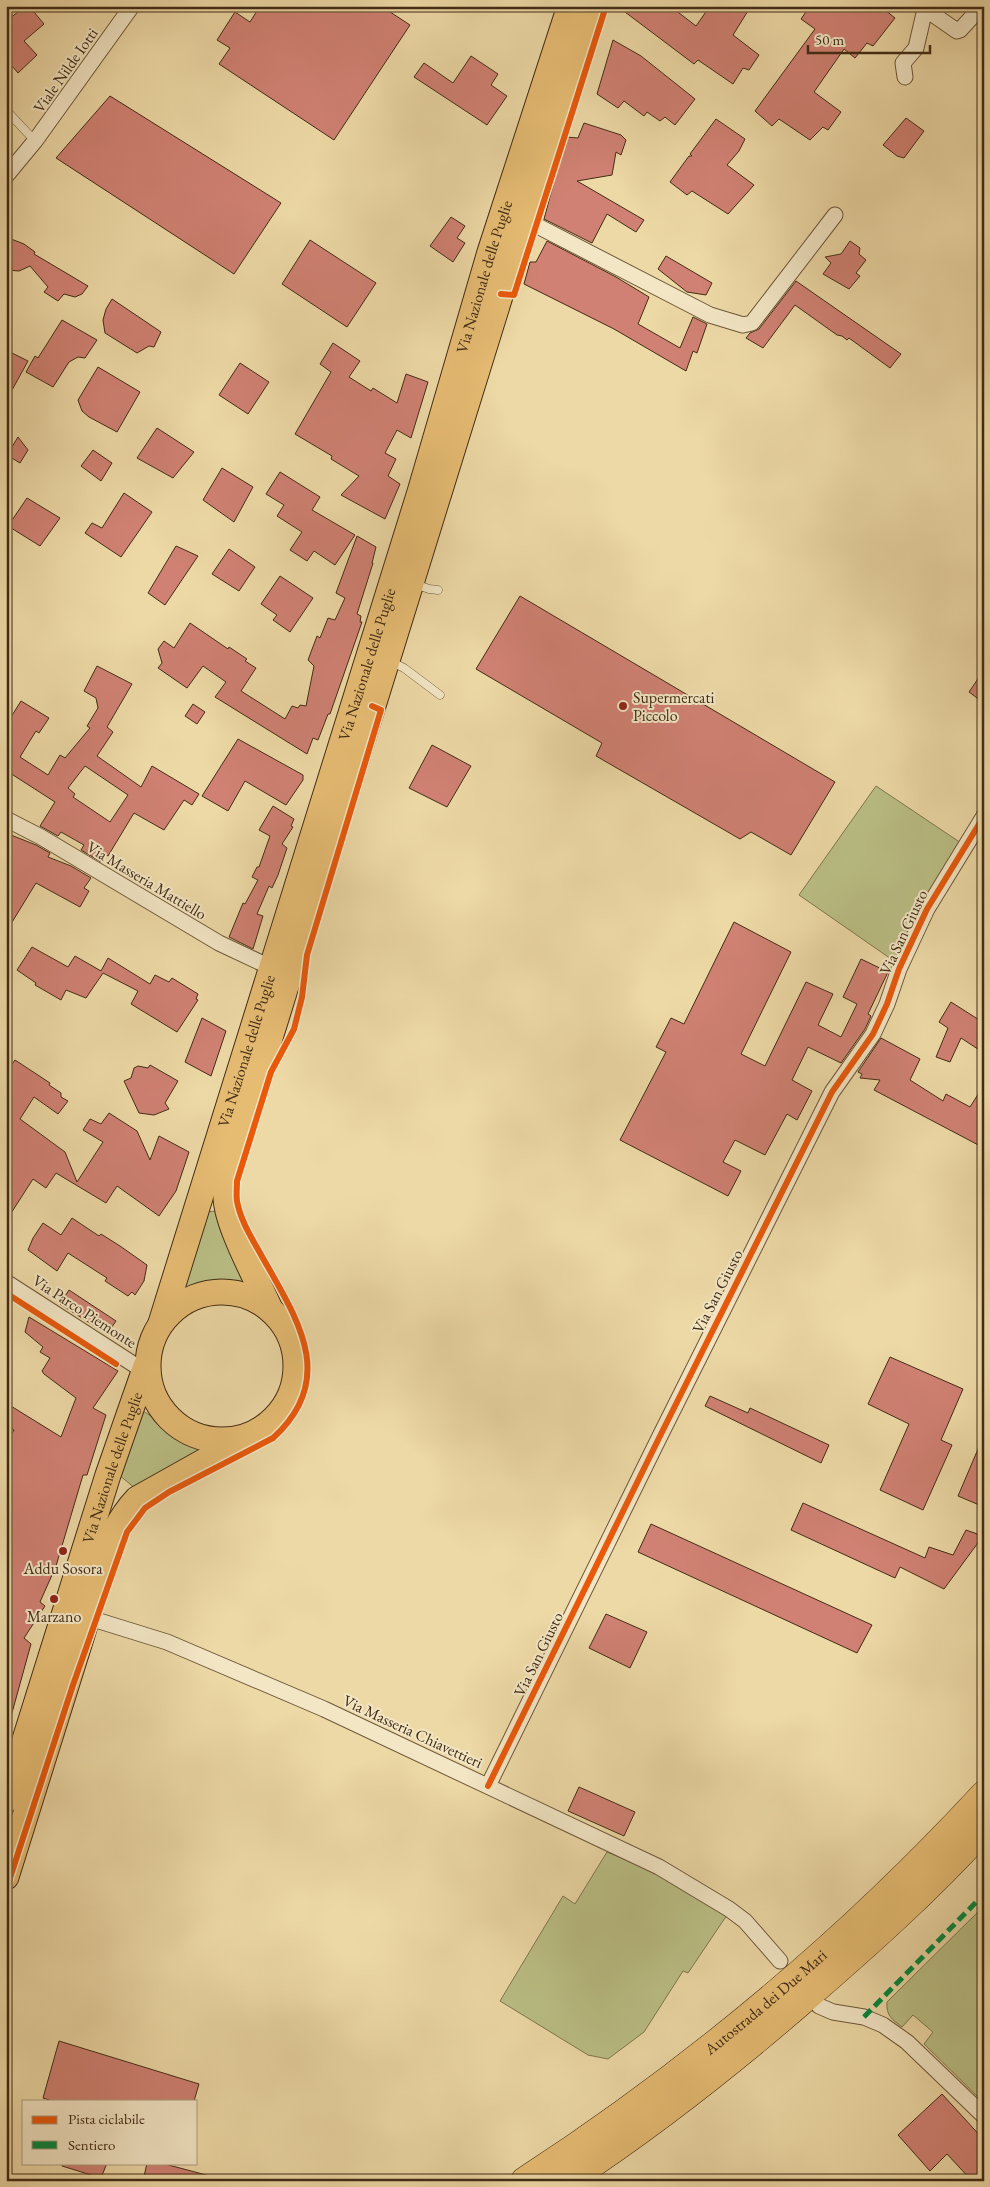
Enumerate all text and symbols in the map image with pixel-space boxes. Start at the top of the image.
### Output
scale bar [808,22,930,54]
street label: Viale Nilde Iotti [28,24,103,117]
text: 50 m [815,30,844,49]
street label: Via Nazionale delle Puglie [451,198,517,356]
street label: Via Nazionale delle Puglie [333,586,400,743]
place label: Supermercati Piccolo [633,687,714,726]
marker: Supermercati Piccolo [617,700,629,712]
street label: Via Masseria Mattiello [83,836,211,925]
street label: Via San Giusto [875,886,932,978]
street label: Via Nazionale delle Puglie [213,972,280,1130]
street label: Via San Giusto [687,1246,748,1337]
street label: Via Parco Piemonte [29,1270,141,1353]
street label: Via Nazionale delle Puglie [77,1389,147,1546]
marker: Addu Sosora [57,1545,69,1557]
place label: Addu Sosora [22,1558,103,1579]
marker: Marzano [48,1593,60,1605]
place label: Marzano [27,1606,81,1627]
street label: Via San Giusto [509,1608,568,1700]
street label: Via Masseria Chiavettieri [340,1690,486,1773]
street label: Autostrada dei Due Mari [699,1945,831,2060]
legend [22,2100,198,2164]
text: Pista ciclabile [68,2109,145,2128]
text: Sentiero [68,2135,115,2154]

